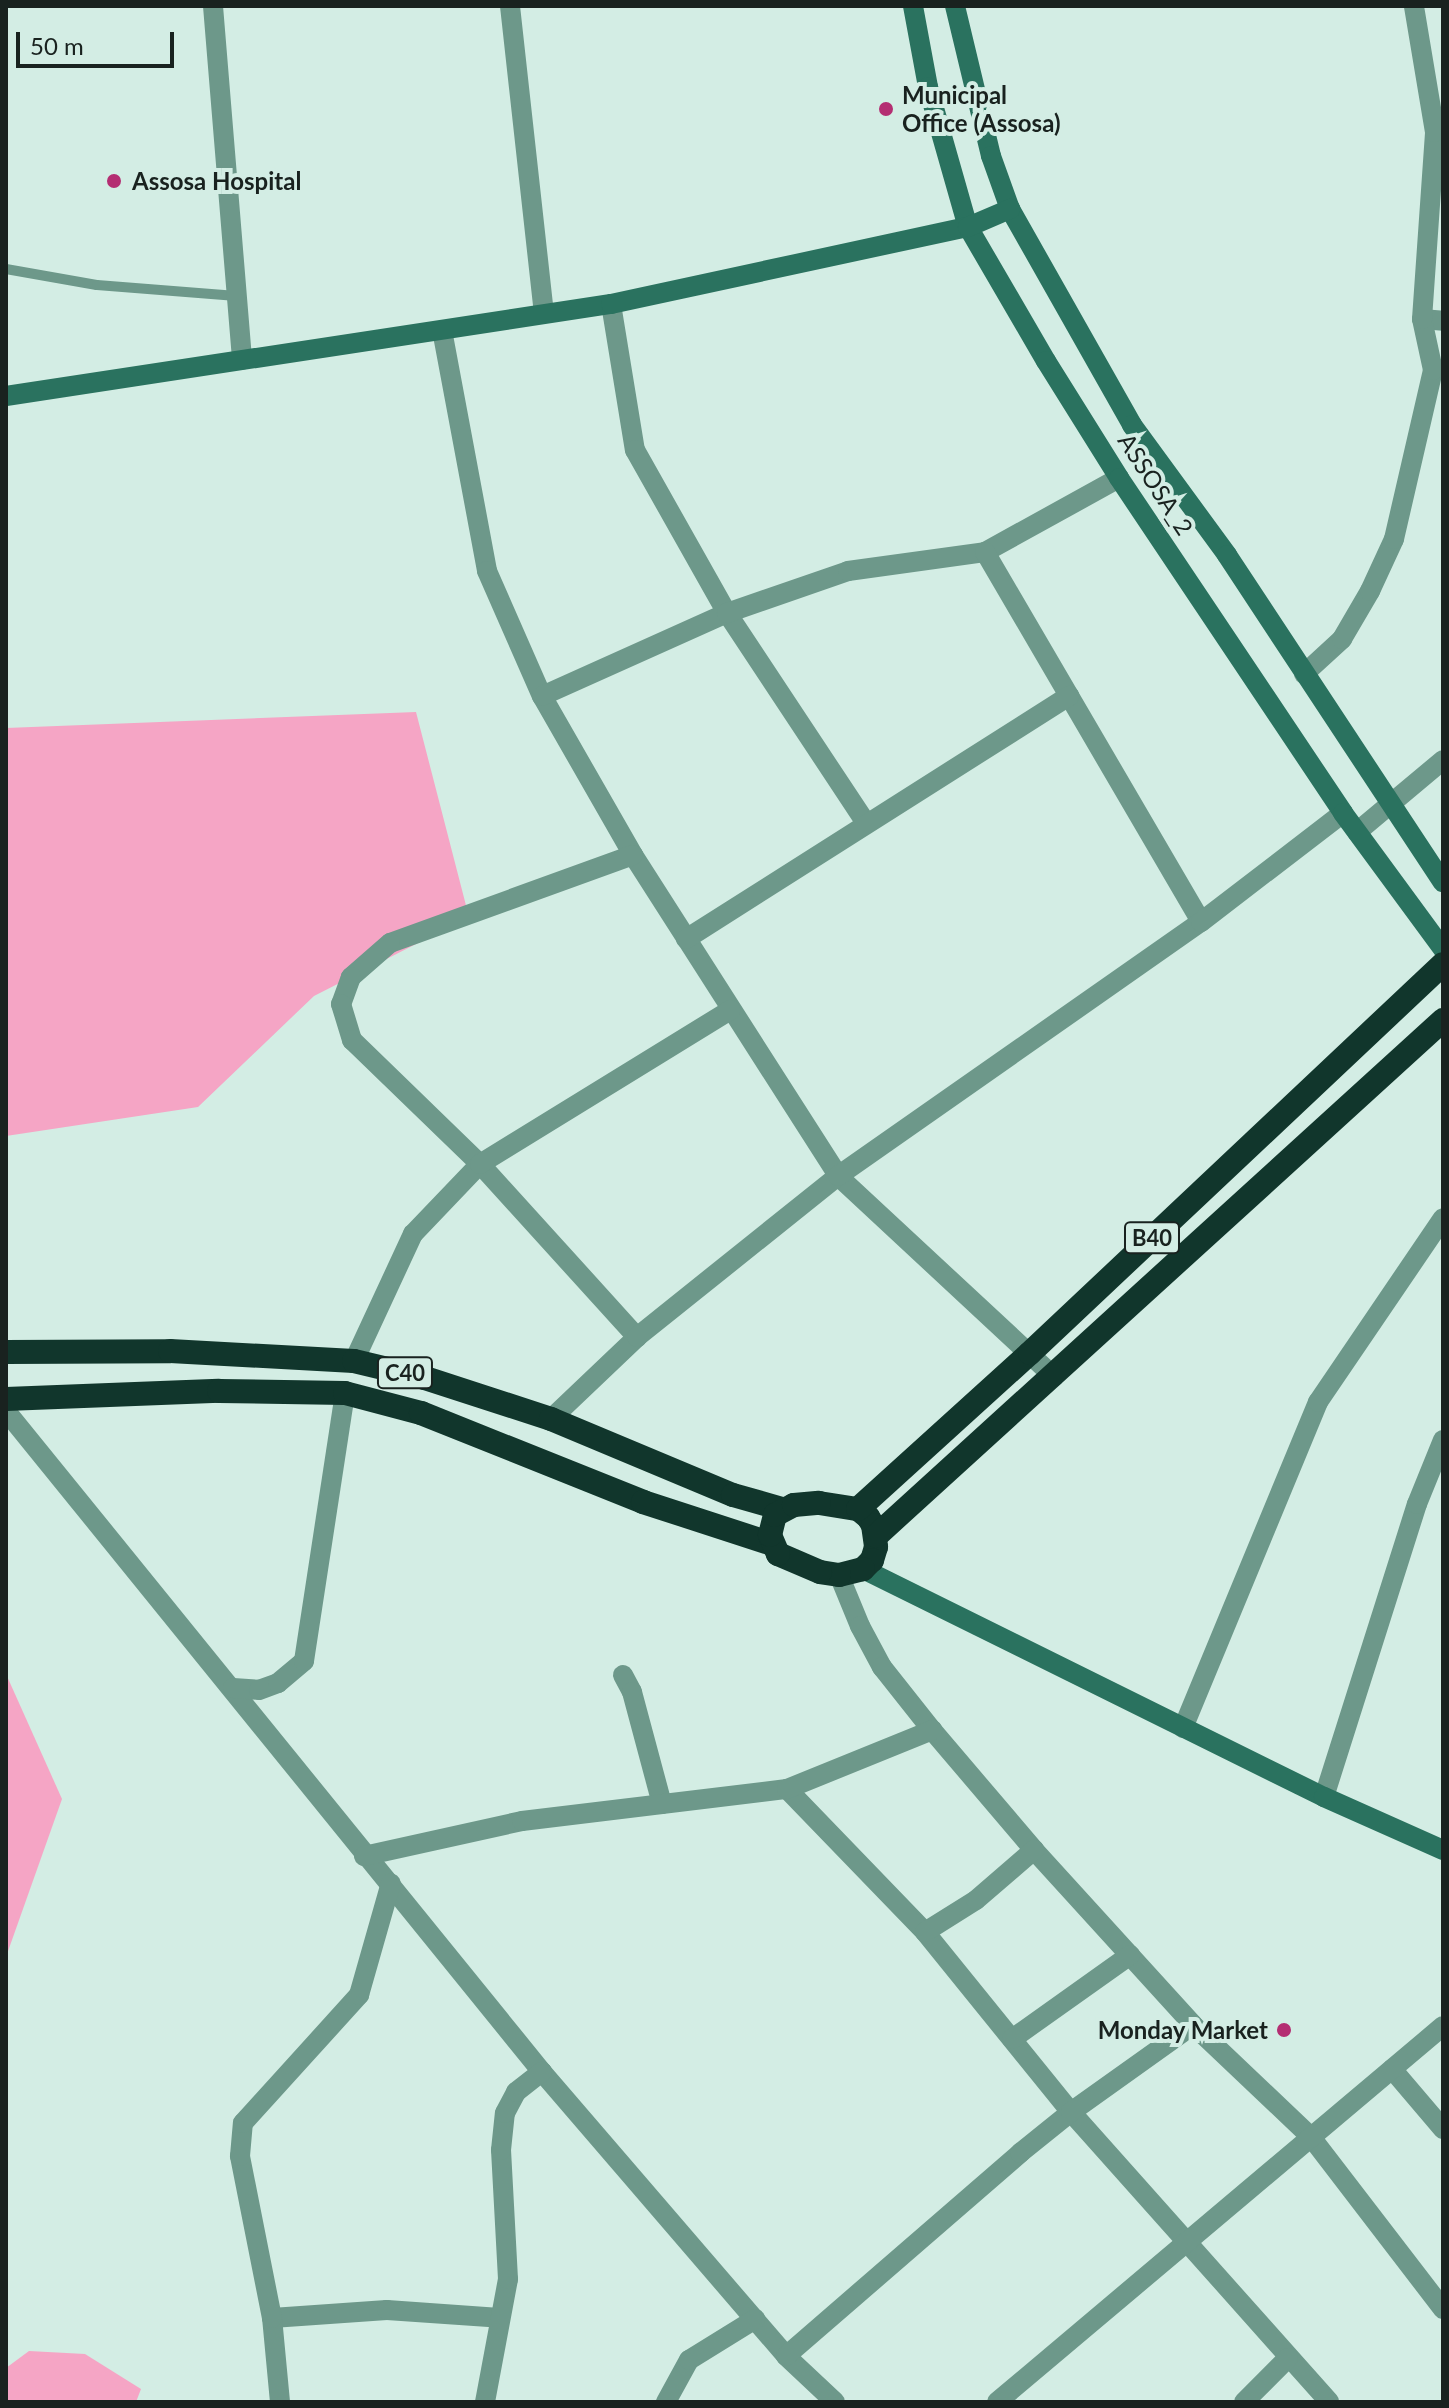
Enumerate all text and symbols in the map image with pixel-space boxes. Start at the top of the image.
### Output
scale bar [20,16,178,66]
text: 50 m [30,31,84,60]
place label: Municipal Office (Assosa) [902,81,1060,137]
marker: Municipal Office (Assosa) [877,100,895,118]
place label: Assosa Hospital [132,167,301,195]
marker: Assosa Hospital [103,170,125,192]
street label: ASSOSA_2 [1112,428,1200,540]
road number: B40 [1122,1220,1182,1256]
road number: C40 [375,1355,435,1391]
place label: Monday Market [1097,2016,1268,2044]
marker: Monday Market [1275,2021,1293,2039]

